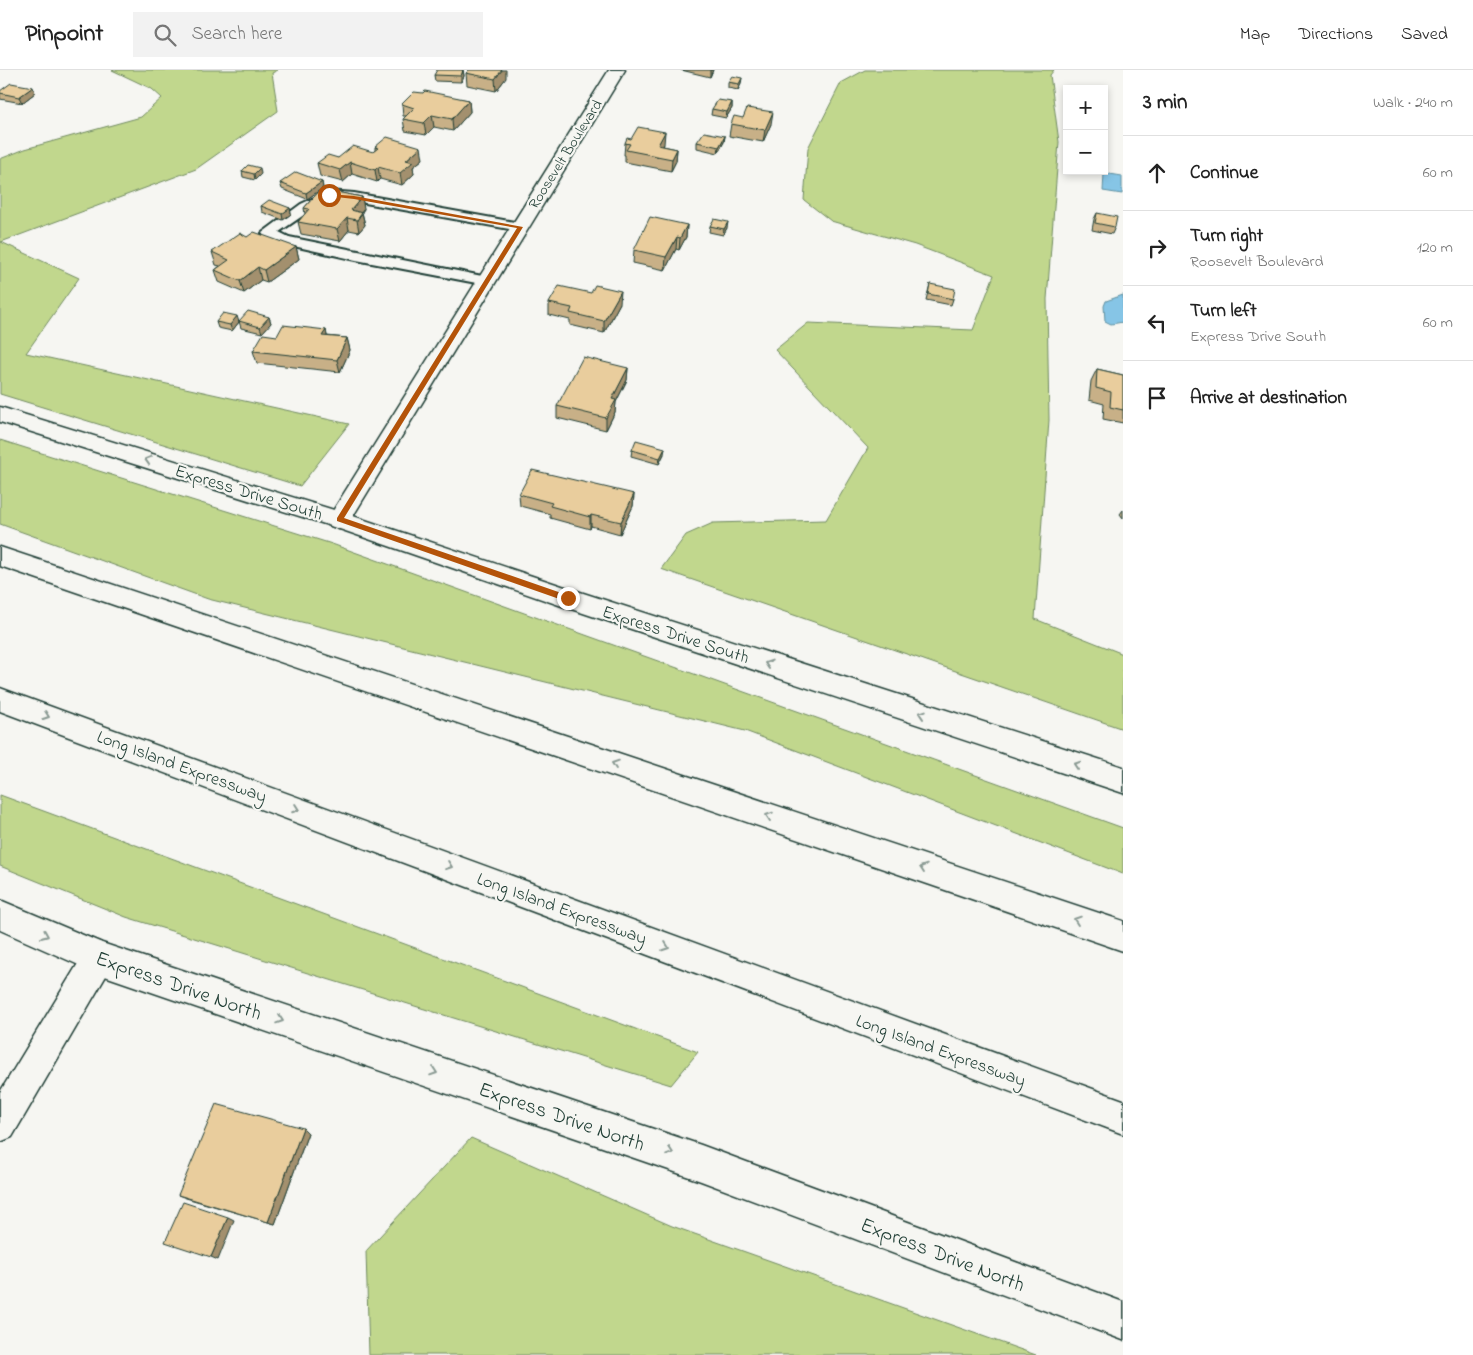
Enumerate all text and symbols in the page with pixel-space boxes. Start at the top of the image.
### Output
search box [133,12,483,57]
text: Pinpoint [25,17,103,52]
icon: search [151,21,179,49]
text: Search here [191,21,282,48]
text: Map [1240,22,1270,48]
text: Directions [1298,22,1373,48]
text: Saved [1401,22,1448,48]
map controls [1063,85,1108,175]
button: + [1063,85,1108,130]
text: 3 min [1143,88,1187,118]
text: Walk · 240 m [1373,91,1453,115]
street label: Roosevelt Boulevard [523,95,609,213]
button: − [1063,130,1108,175]
icon: ahead [1143,159,1171,187]
text: Continue [1190,160,1258,187]
text: 60 m [1423,161,1453,185]
route start [318,184,341,207]
text: Turn right [1190,223,1263,250]
icon: right [1143,234,1171,262]
text: 120 m [1417,236,1453,260]
text: Roosevelt Boulevard [1190,250,1324,274]
text: Turn left [1190,298,1257,325]
icon: left [1143,309,1171,337]
text: 60 m [1423,311,1453,335]
text: Express Drive South [1190,325,1326,349]
icon: arrive [1143,384,1171,412]
text: Arrive at destination [1190,385,1347,412]
one-way arrow [144,456,152,466]
street label: Express Drive South [171,459,325,529]
route end [557,587,580,610]
street label: Express Drive South [599,600,752,672]
one-way arrow [764,659,772,669]
one-way arrow [41,710,49,720]
one-way arrow [918,710,927,720]
street label: Long Island Expressway [92,725,270,812]
one-way arrow [611,760,620,770]
one-way arrow [1073,760,1081,770]
one-way arrow [292,803,300,813]
one-way arrow [765,812,774,822]
one-way arrow [444,860,452,870]
one-way arrow [919,864,928,874]
street label: Long Island Expressway [472,867,650,954]
one-way arrow [1073,916,1082,926]
one-way arrow [40,928,49,939]
one-way arrow [662,941,670,951]
street label: Express Drive North [91,944,265,1029]
street label: Long Island Expressway [851,1009,1029,1096]
one-way arrow [275,1014,283,1024]
one-way arrow [429,1066,437,1076]
street label: Express Drive North [474,1075,648,1160]
one-way arrow [666,1147,674,1157]
street label: Express Drive North [856,1211,1029,1301]

